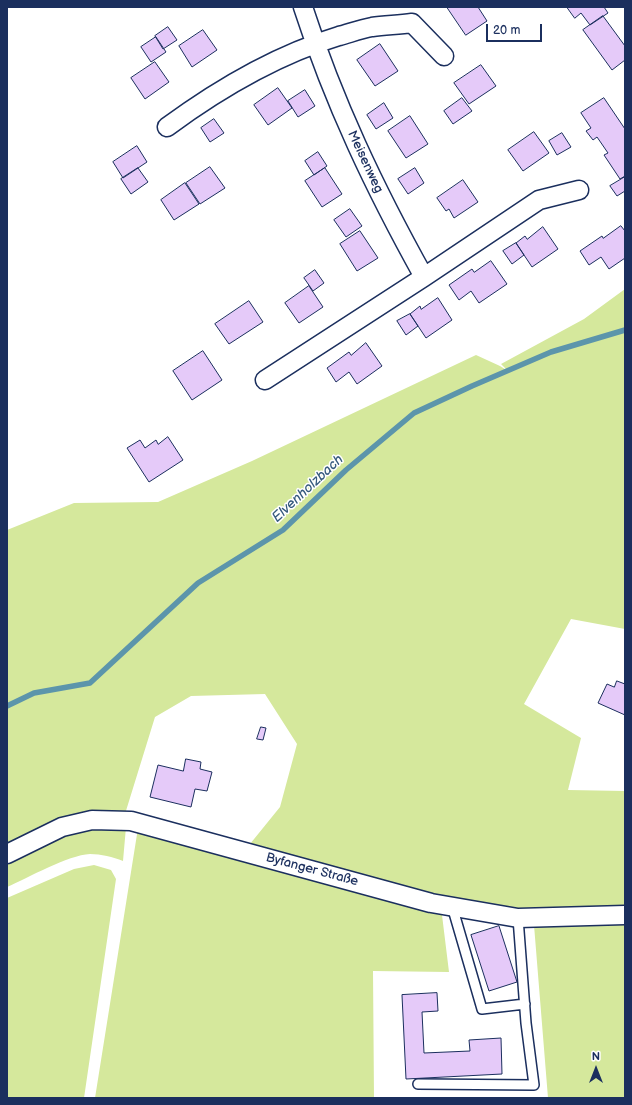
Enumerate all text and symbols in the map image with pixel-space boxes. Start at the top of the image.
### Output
scale bar [488,16,544,42]
text: 20 m [493,23,520,38]
street label: Meisenweg [344,128,386,196]
water label: Elvenholzbach [269,452,347,526]
street label: Byfanger Straße [264,850,360,890]
north arrow [576,1049,616,1089]
text: N [592,1050,600,1063]

